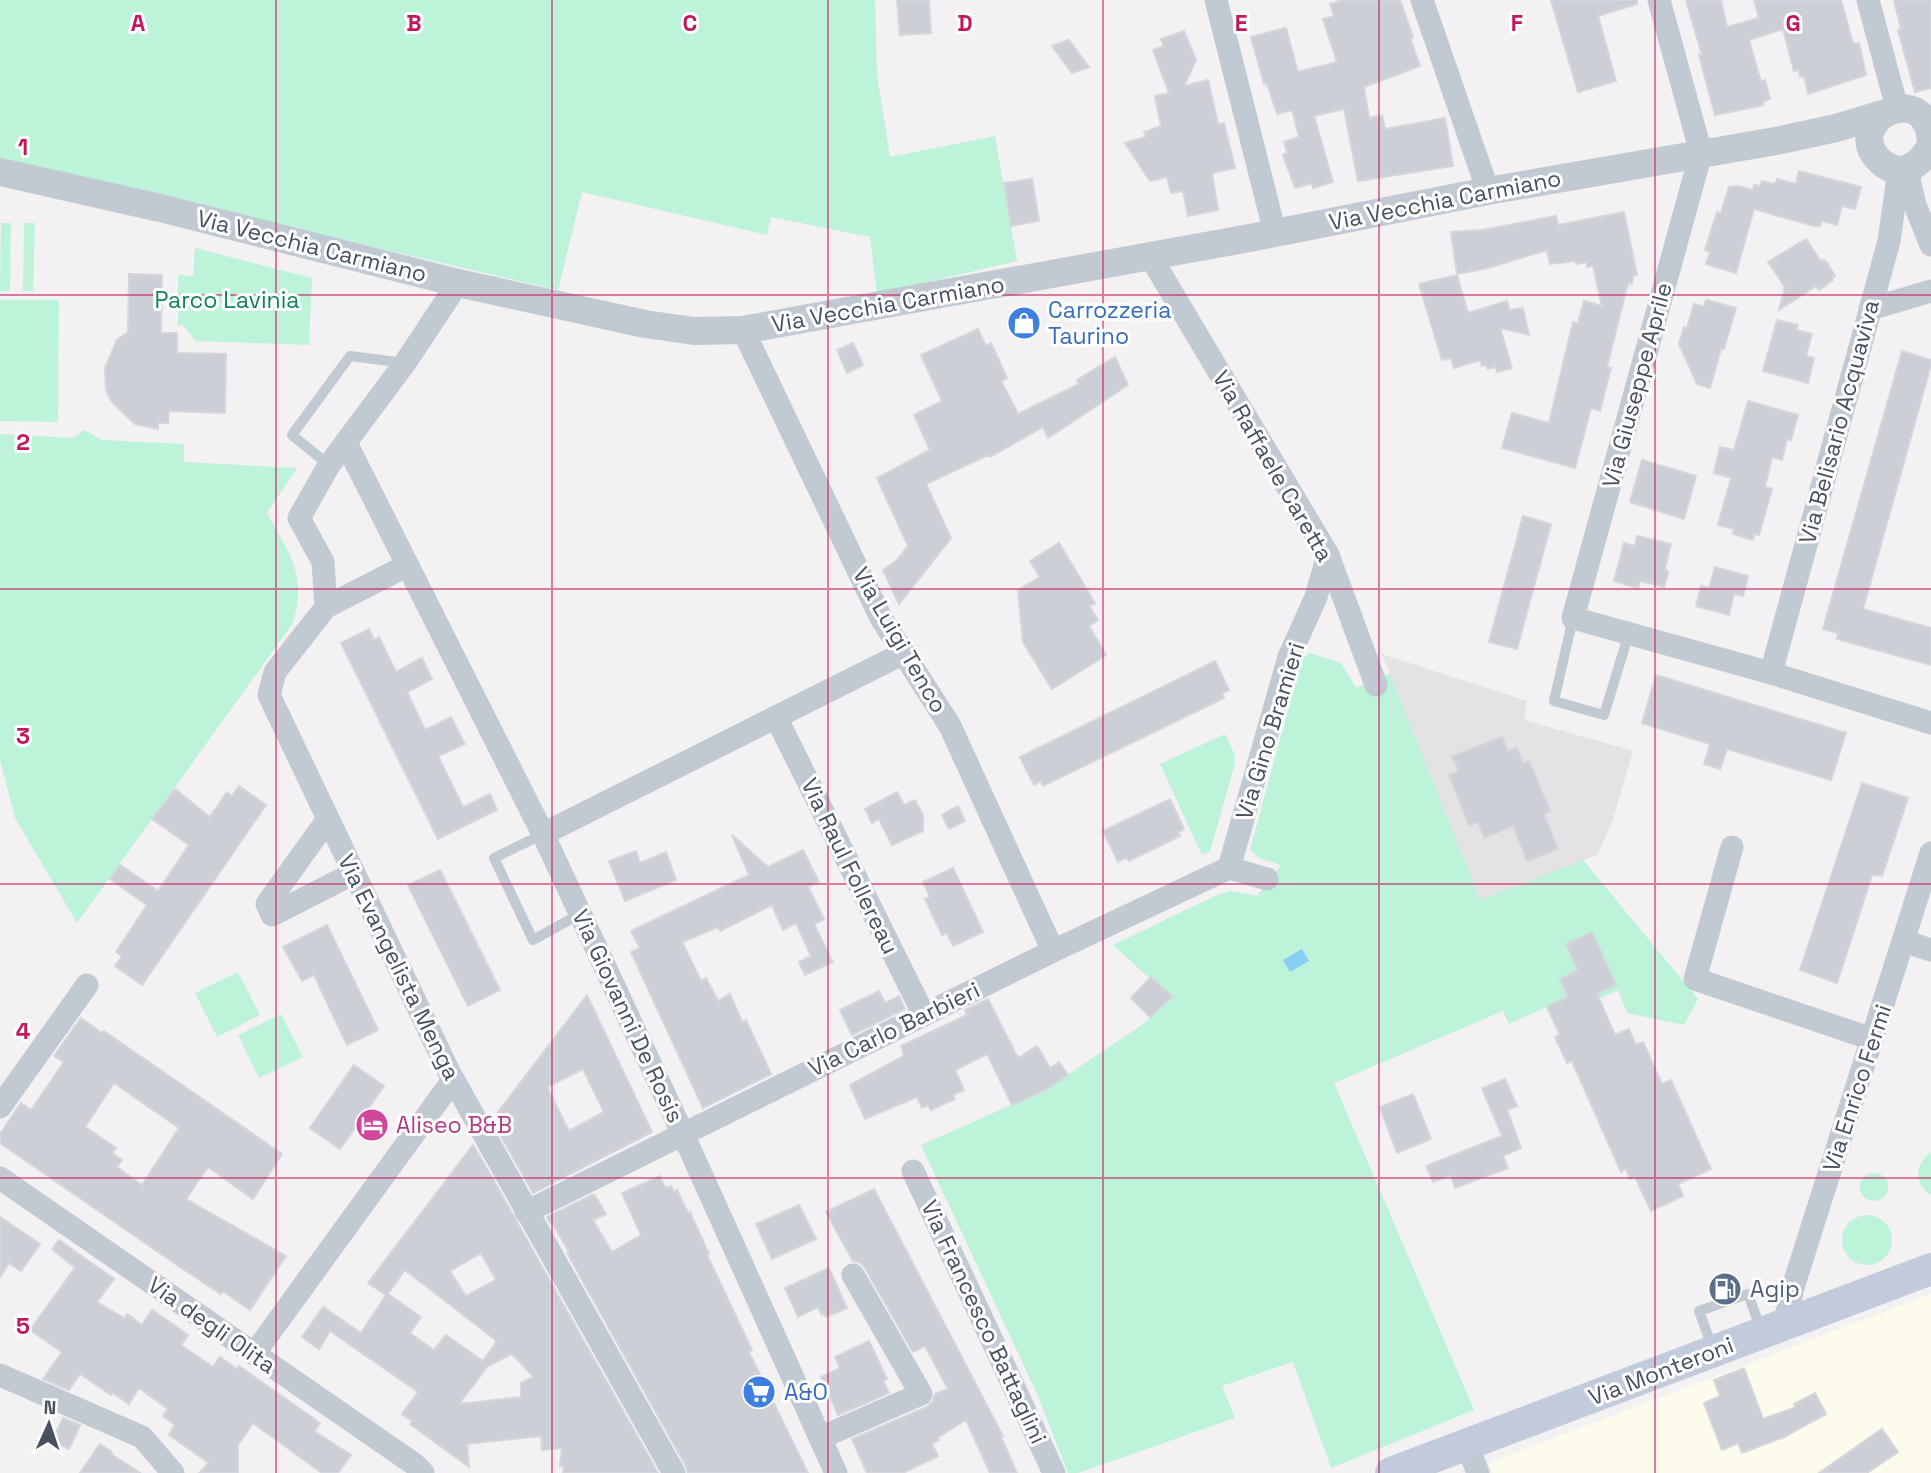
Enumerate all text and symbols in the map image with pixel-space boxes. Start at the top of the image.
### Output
text: A [131,8,146,38]
text: B [406,8,422,38]
text: C [683,8,697,38]
text: D [957,8,973,38]
text: E [1235,8,1247,38]
text: F [1511,8,1523,38]
text: G [1785,8,1801,38]
text: 1 [18,132,28,162]
street label: Via Vecchia Carmiano [1326,163,1564,237]
street label: Via Vecchia Carmiano [194,203,430,289]
street label: Via Vecchia Carmiano [769,269,1007,339]
street label: Via Giuseppe Aprile [1595,279,1679,491]
park label: Parco Lavinia [154,285,300,315]
place label: Carrozzeria Taurino [1048,295,1171,351]
street label: Via Belisario Acquaviva [1792,297,1886,547]
shop icon: Carrozzeria Taurino [1005,304,1043,342]
street label: Via Raffaele Caretta [1206,365,1340,567]
text: 2 [16,427,30,457]
street label: Via Luigi Tenco [846,562,954,718]
street label: Via Gino Bramieri [1229,639,1311,823]
text: 3 [16,721,30,751]
street label: Via Raul Follereau [794,773,906,959]
street label: Via Evangelista Menga [331,849,467,1085]
street label: Via Giovanni De Rosis [565,905,691,1127]
street label: Via Carlo Barbieri [803,975,985,1083]
street label: Via Enrico Fermi [1816,1001,1898,1175]
text: 4 [16,1016,31,1046]
hotel icon: Aliseo B&B [353,1106,391,1144]
place label: Aliseo B&B [396,1110,512,1140]
street label: Via Francesco Battaglini [914,1195,1054,1449]
street label: Via degli Olita [142,1270,282,1380]
fuel station icon: Agip [1706,1270,1744,1308]
place label: Agip [1750,1274,1800,1304]
text: 5 [16,1311,30,1341]
street label: Via Monteroni [1584,1330,1738,1412]
supermarket icon: A&O [740,1373,778,1411]
place label: A&O [784,1377,828,1407]
north arrow [14,1389,84,1459]
text: N [43,1395,57,1420]

